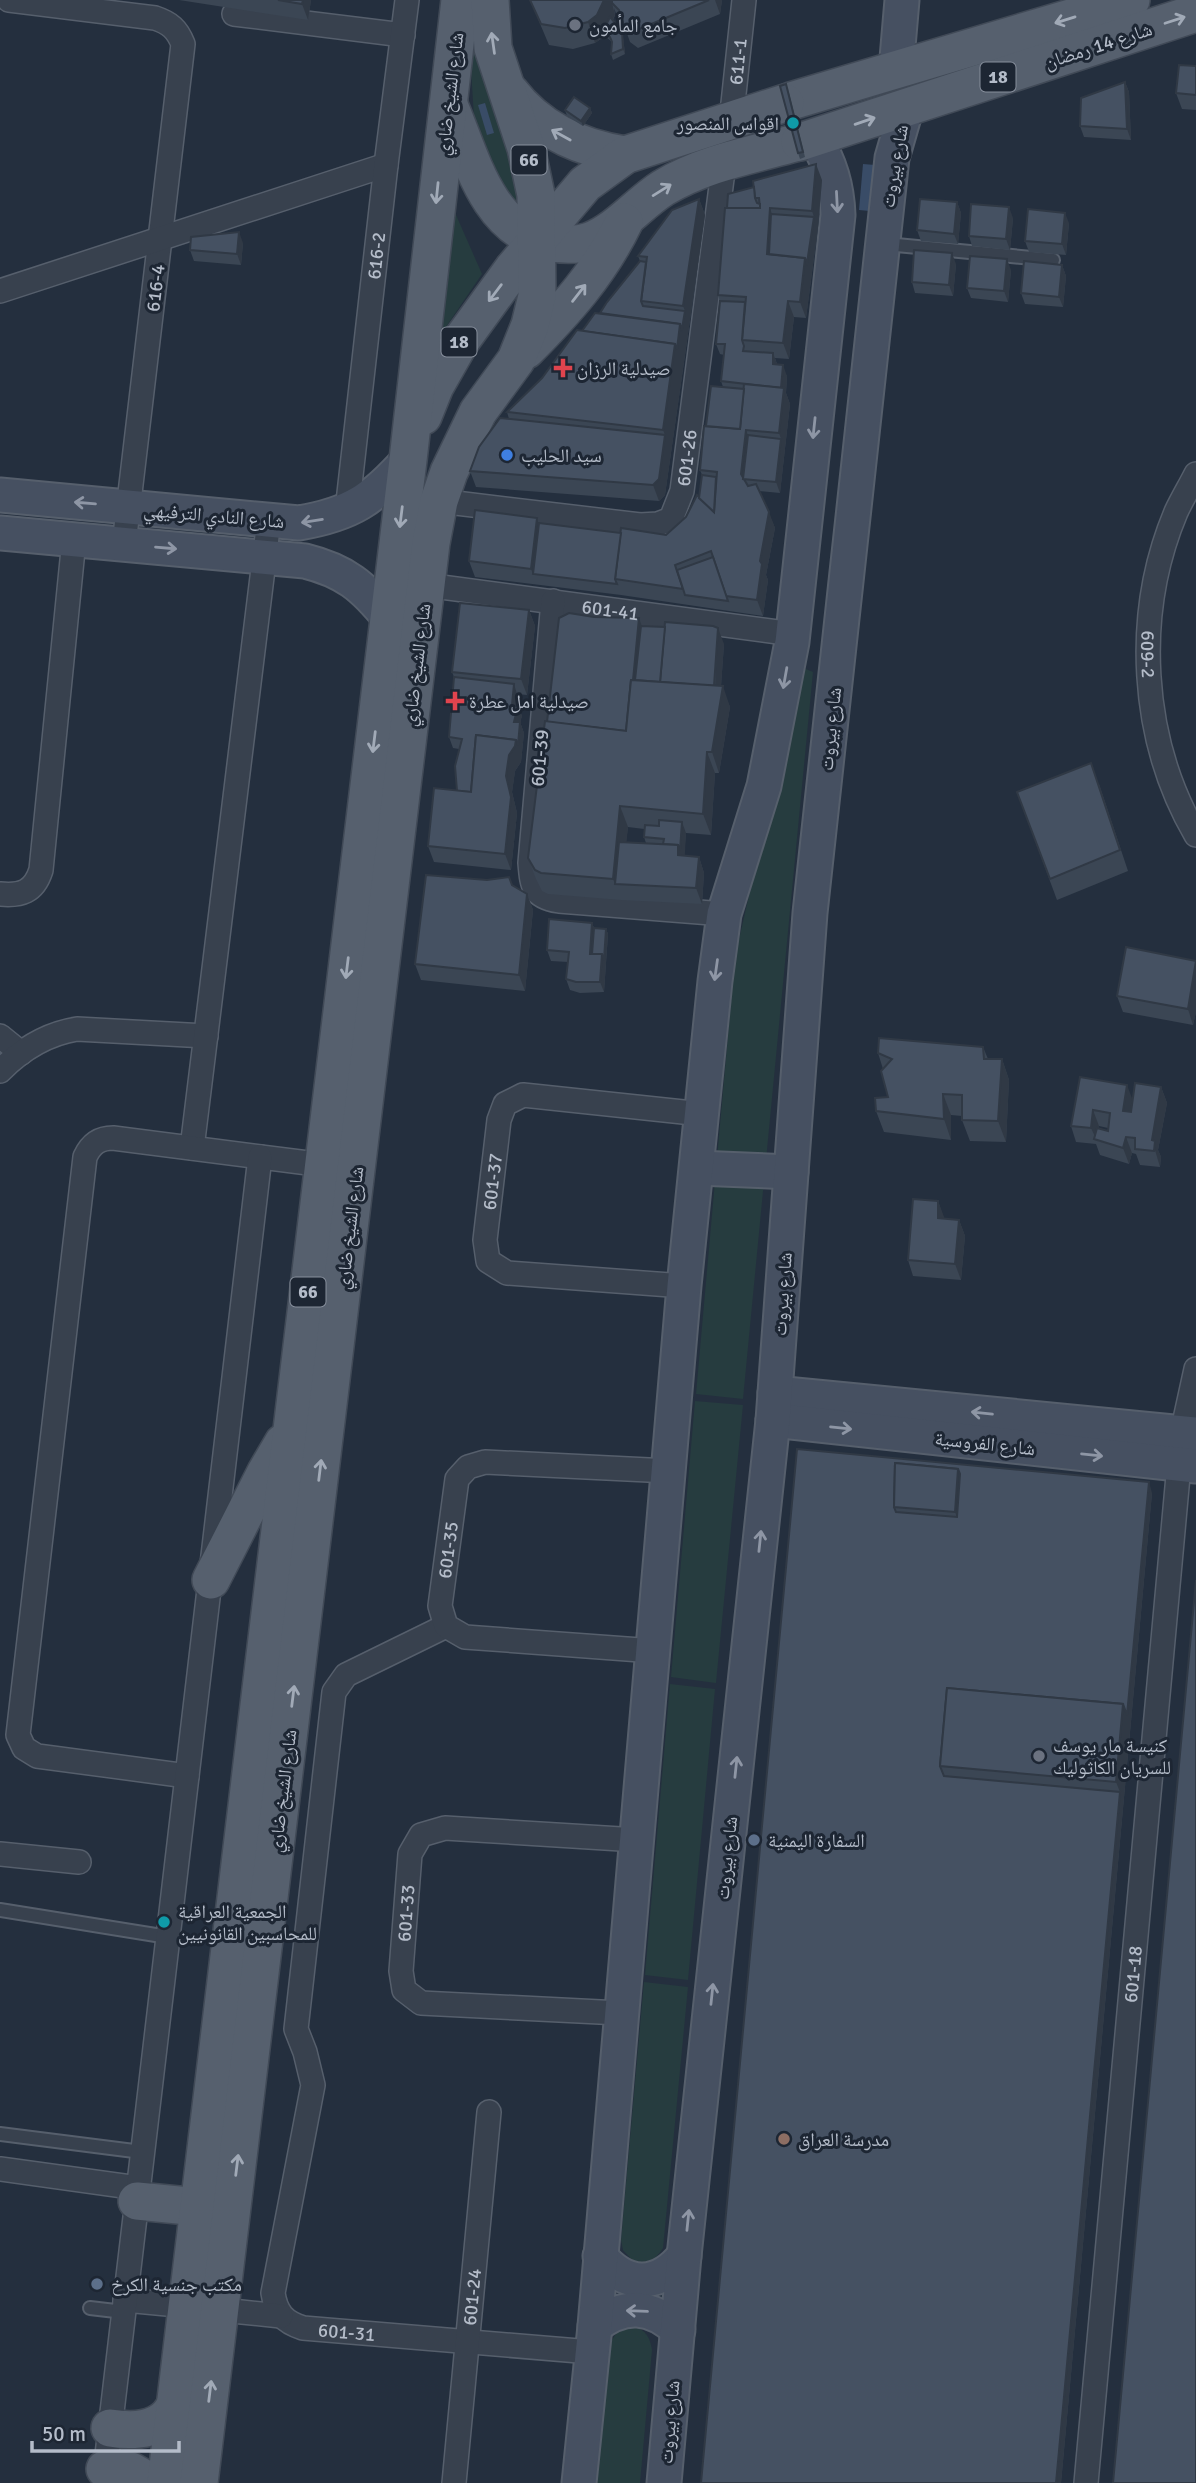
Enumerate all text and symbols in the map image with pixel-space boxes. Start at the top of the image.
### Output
one-way arrow [1163,13,1185,25]
place label: جامع المأمون [589,14,678,38]
one-way arrow [1055,14,1077,27]
marker: جامع المأمون [567,17,583,33]
street label: شارع 14 رمضان [1041,17,1155,75]
street label: شارع الشيخ ضاري [431,31,472,157]
one-way arrow [486,32,499,54]
street label: 611-1 [724,37,753,86]
road number: 18 [981,62,1016,92]
place label: اقواس المنصور [676,112,779,136]
one-way arrow [854,114,876,126]
marker: اقواس المنصور [785,115,801,131]
street label: شارع بيروت [876,123,914,209]
one-way arrow [551,128,571,142]
road number: 66 [512,146,546,174]
one-way arrow [431,181,444,204]
one-way arrow [651,183,671,197]
one-way arrow [831,190,844,213]
street label: 616-2 [362,231,391,281]
street label: 616-4 [141,263,171,313]
one-way arrow [487,283,502,302]
one-way arrow [572,284,587,303]
road number: 18 [442,328,476,356]
place label: صيدلية الرزان [577,357,671,381]
marker: صيدلية الرزان [555,360,571,376]
one-way arrow [807,416,820,438]
street label: 601-26 [672,428,703,488]
place label: سيد الحليب [521,444,602,468]
marker: سيد الحليب [499,447,515,463]
one-way arrow [74,496,97,509]
street label: شارع النادي الترفيهي [142,498,285,537]
one-way arrow [395,505,408,527]
one-way arrow [301,515,323,528]
one-way arrow [154,542,176,555]
street label: 601-41 [580,595,640,626]
street label: شارع الشيخ ضاري [398,602,439,728]
street label: 609-2 [1135,630,1160,679]
one-way arrow [778,666,791,689]
street label: شارع بيروت [815,686,847,772]
place label: صيدلية امل عطرة [469,690,589,714]
marker: صيدلية امل عطرة [447,693,463,709]
street label: 601-39 [526,729,554,788]
one-way arrow [368,731,381,753]
one-way arrow [341,956,354,979]
one-way arrow [710,958,723,981]
street label: 601-37 [478,1152,508,1211]
street label: شارع الشيخ ضاري [331,1165,372,1291]
street label: شارع بيروت [768,1252,798,1337]
road number: 66 [290,1278,326,1307]
one-way arrow [971,1406,994,1419]
one-way arrow [829,1421,852,1434]
street label: شارع الفروسية [934,1427,1036,1461]
one-way arrow [1080,1448,1102,1461]
one-way arrow [314,1459,327,1482]
street label: 601-35 [433,1520,464,1580]
one-way arrow [754,1530,767,1553]
one-way arrow [287,1685,300,1708]
street label: شارع الشيخ ضاري [264,1728,305,1854]
place label: كنيسة مار يوسف للسريان الكاثوليك [1053,1734,1171,1780]
marker: كنيسة مار يوسف للسريان الكاثوليك [1031,1748,1047,1764]
one-way arrow [730,1757,743,1779]
street label: شارع بيروت [711,1815,743,1901]
place label: السفارة اليمنية [768,1829,865,1853]
marker: السفارة اليمنية [746,1832,762,1848]
street label: 601-33 [392,1884,421,1943]
place label: الجمعية العراقية للمحاسبين القانونيين [178,1900,317,1946]
marker: الجمعية العراقية للمحاسبين القانونيين [156,1914,172,1930]
street label: 601-18 [1119,1945,1148,2004]
one-way arrow [706,1983,719,2005]
place label: مدرسة العراق [798,2128,889,2152]
marker: مدرسة العراق [776,2131,792,2147]
one-way arrow [231,2154,244,2177]
one-way arrow [681,2209,694,2232]
street label: 601-24 [458,2267,487,2327]
place label: مكتب جنسية الكرخ [111,2273,242,2297]
marker: مكتب جنسية الكرخ [89,2276,105,2292]
one-way arrow [626,2305,649,2318]
street label: 601-31 [317,2318,376,2347]
street label: شارع بيروت [654,2379,686,2465]
one-way arrow [204,2380,217,2403]
scale bar [32,2410,178,2454]
text: 50 m [42,2421,86,2447]

